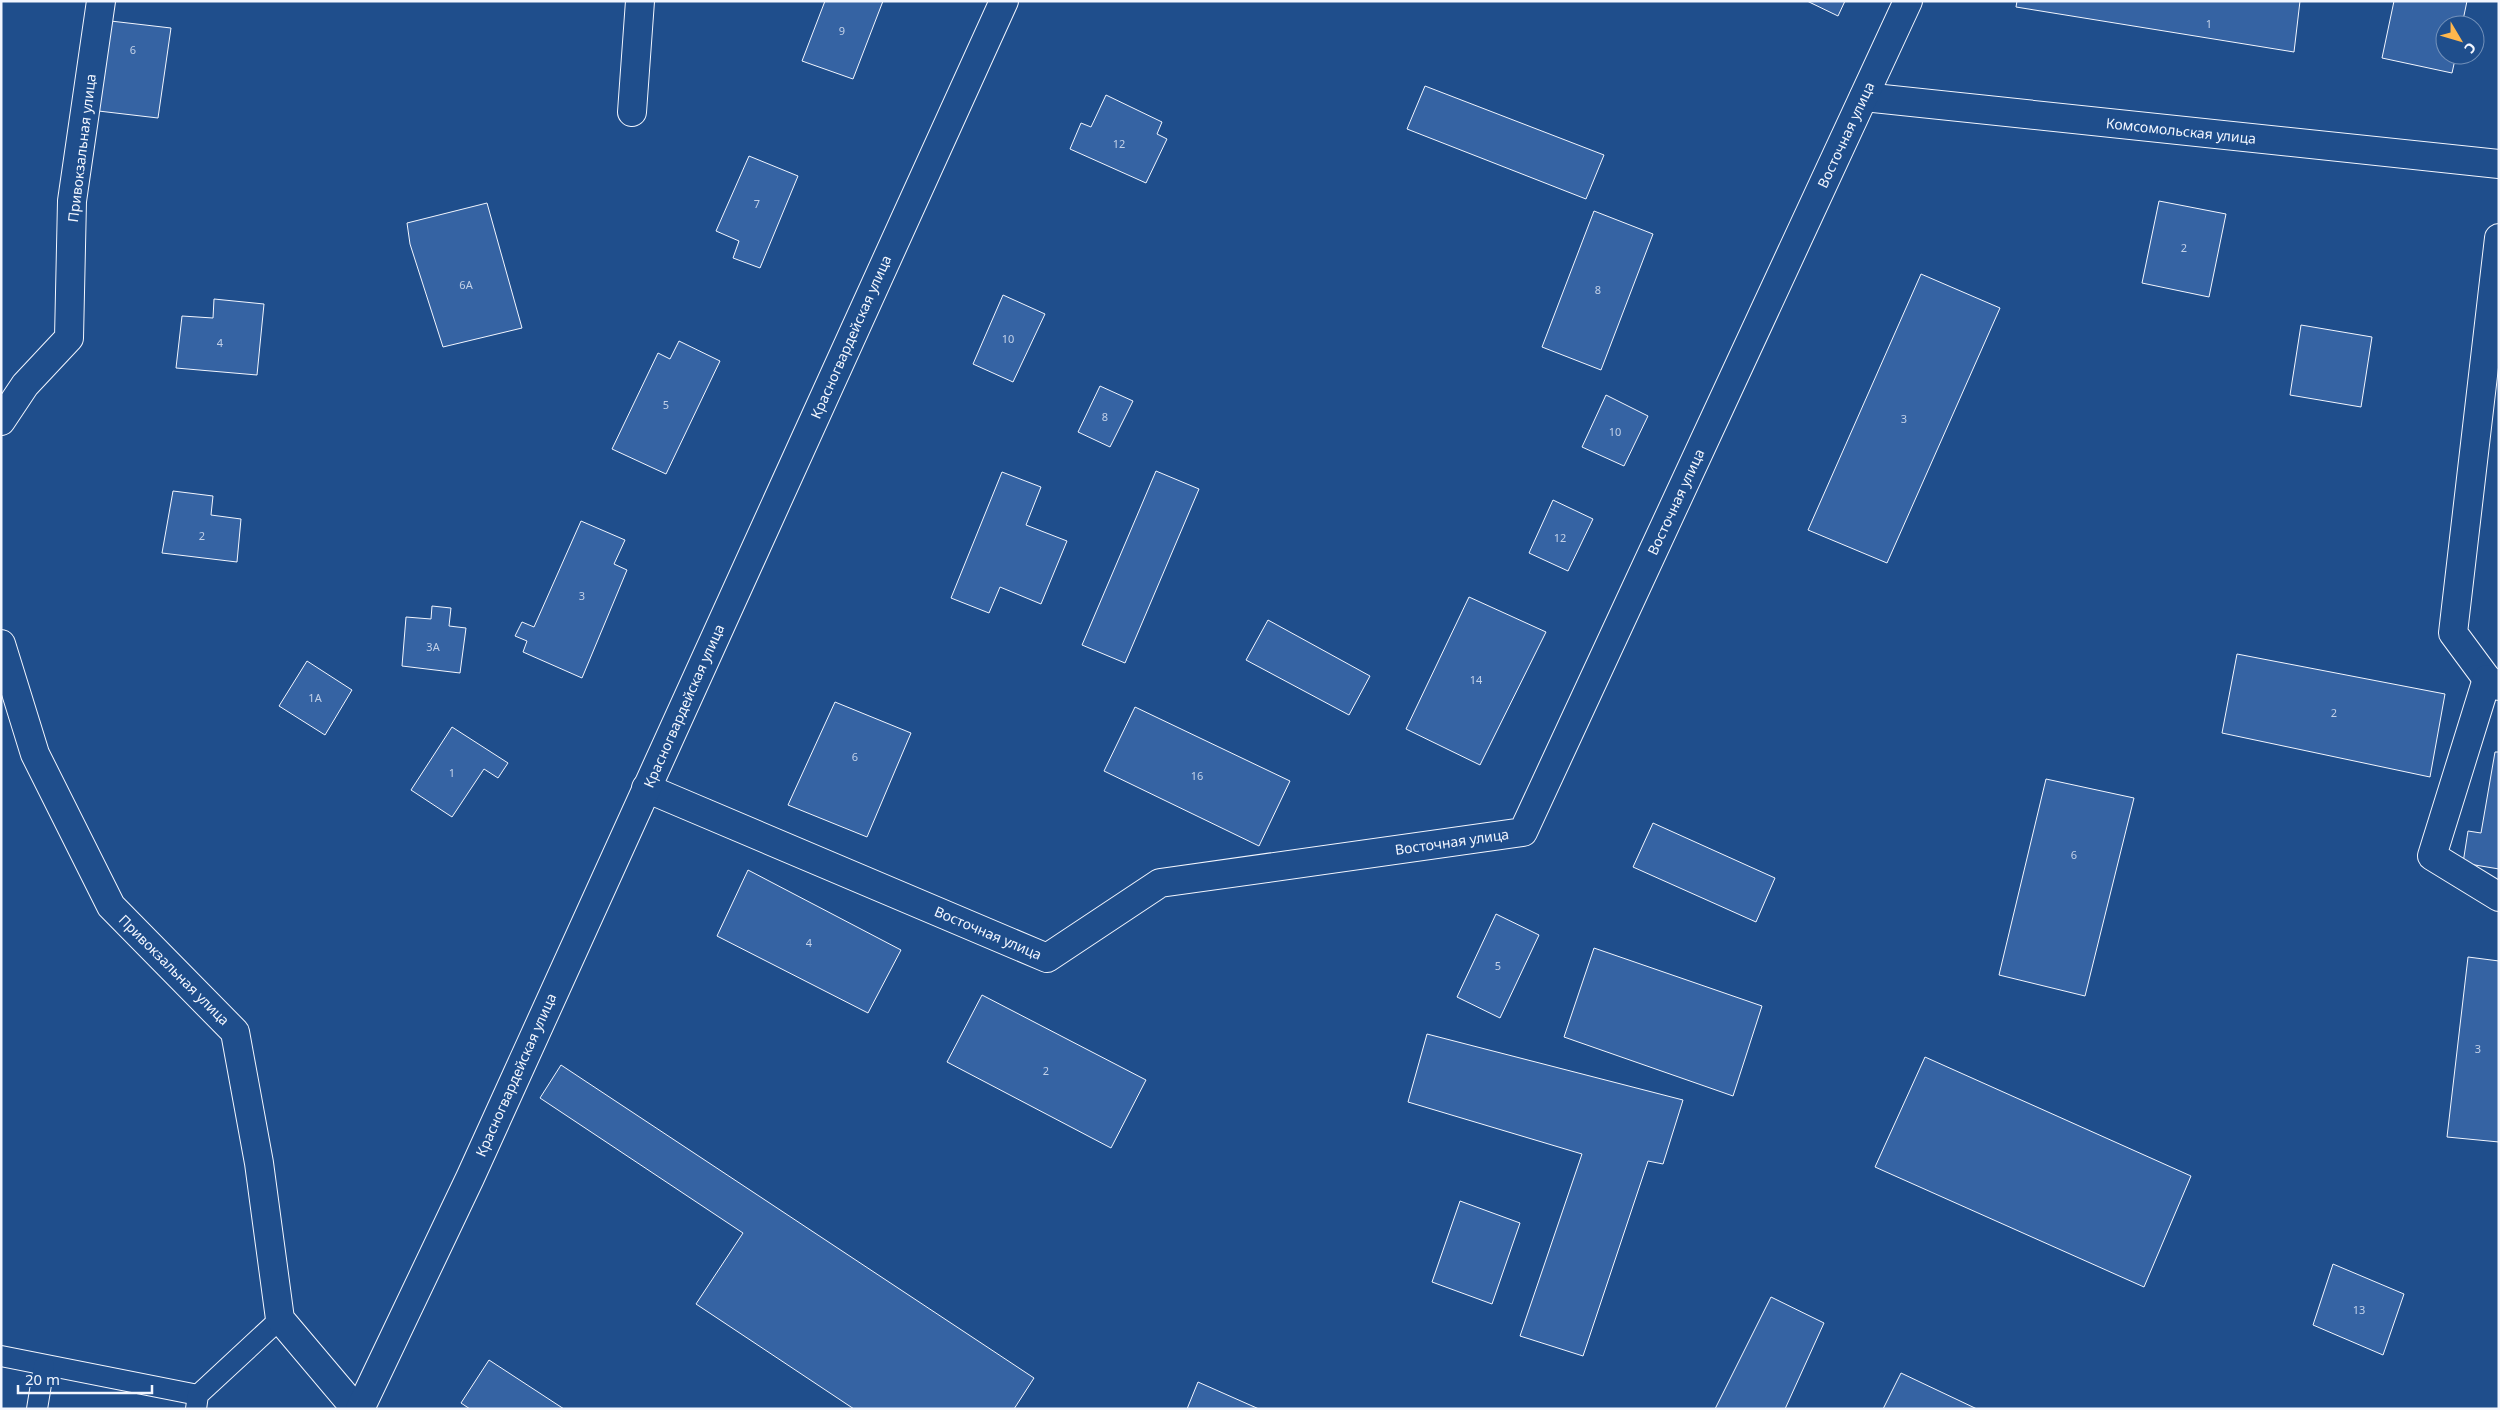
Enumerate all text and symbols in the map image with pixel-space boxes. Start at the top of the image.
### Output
north arrow [2435,15,2485,65]
house number: 1 [2206,16,2212,31]
house number: 9 [839,23,845,38]
text: С [2460,39,2481,58]
house number: 6 [130,42,136,57]
street label: Привокзальная улица [63,73,100,223]
street label: Восточная улица [1813,79,1878,191]
street label: Комсомольская улица [2105,113,2257,148]
house number: 12 [1113,136,1125,151]
house number: 7 [754,196,760,211]
house number: 2 [2181,240,2187,255]
street label: Красногвардейская улица [806,252,895,422]
house number: 6А [459,277,474,292]
house number: 8 [1595,282,1601,297]
house number: 10 [1002,331,1014,346]
house number: 4 [217,335,224,350]
house number: 5 [663,397,669,412]
house number: 8 [1102,409,1108,424]
house number: 3 [1901,411,1907,426]
house number: 10 [1609,424,1621,439]
street label: Восточная улица [1643,446,1708,558]
house number: 2 [199,528,205,543]
house number: 12 [1554,530,1566,545]
house number: 3 [579,588,585,603]
street label: Красногвардейская улица [639,621,728,791]
house number: 3А [426,639,441,654]
house number: 14 [1470,672,1483,687]
house number: 1А [308,690,323,705]
house number: 2 [2331,705,2337,720]
house number: 6 [852,749,858,764]
house number: 1 [449,765,455,780]
house number: 16 [1191,768,1203,783]
street label: Восточная улица [1394,824,1510,859]
house number: 6 [2071,847,2077,862]
street label: Восточная улица [932,901,1045,964]
street label: Привокзальная улица [115,910,234,1029]
house number: 4 [806,935,813,950]
house number: 5 [1495,958,1501,973]
street label: Красногвардейская улица [471,990,560,1160]
house number: 3 [2475,1041,2481,1056]
house number: 2 [1043,1063,1049,1078]
house number: 13 [2353,1302,2365,1317]
scale bar [18,1362,151,1394]
text: 20 m [25,1369,60,1389]

